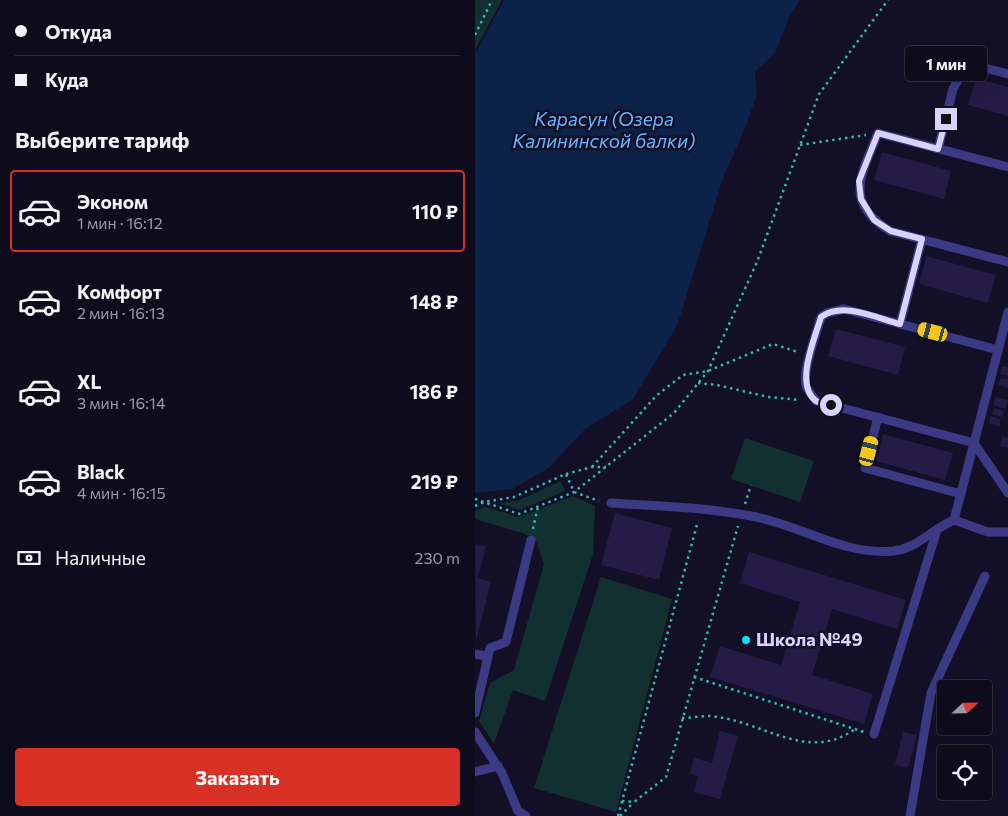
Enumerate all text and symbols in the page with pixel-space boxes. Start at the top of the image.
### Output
text: Откуда [45,20,112,43]
callout: 1 мин [905,46,987,82]
text: 1 мин [926,54,966,73]
text: Куда [45,68,89,91]
water label: Карасун (Озера Калининской балки) [513,107,695,152]
route end [935,108,957,130]
text: Выберите тариф [15,126,189,153]
icon: car [17,189,62,234]
text: Эконом [77,190,148,213]
text: 110 ₽ [412,200,458,223]
text: 1 мин · 16:12 [77,213,163,232]
icon: car [17,279,62,324]
text: Комфорт [77,280,162,303]
text: 148 ₽ [410,290,458,313]
text: 2 мин · 16:13 [77,303,165,322]
car [916,321,949,343]
icon: car [17,369,62,414]
text: XL [77,370,102,393]
text: 186 ₽ [410,380,458,403]
text: 3 мин · 16:14 [77,393,166,412]
route start [820,394,842,416]
car [858,435,879,467]
icon: car [17,459,62,504]
text: Black [77,460,125,483]
text: 219 ₽ [411,470,458,493]
text: 4 мин · 16:15 [77,483,166,502]
icon: cash [15,544,43,572]
text: Наличные [55,546,146,569]
text: 230 m [415,548,460,567]
place label: Школа №49 [756,628,863,650]
marker: Школа №49 [740,634,752,646]
north arrow [937,680,993,735]
map controls [937,680,992,800]
button: locate [937,745,992,800]
button: Заказать [15,748,460,806]

